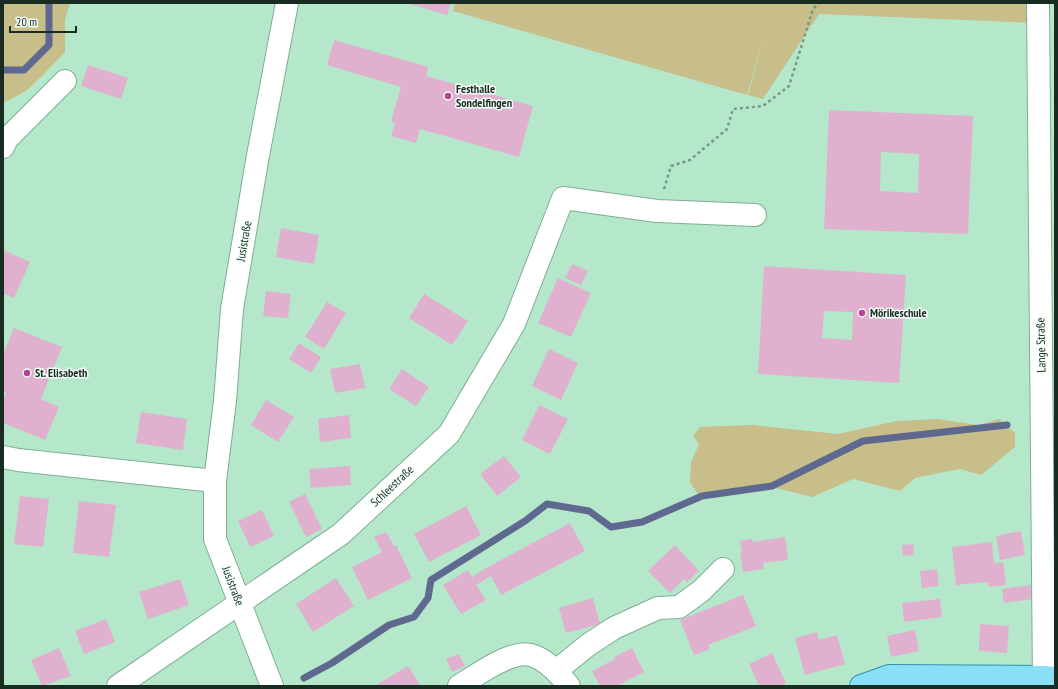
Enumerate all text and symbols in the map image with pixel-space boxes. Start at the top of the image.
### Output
scale bar [10,8,76,34]
text: 20 m [16,14,37,29]
place label: Festhalle Sondelfingen [456,81,512,110]
marker: Festhalle Sondelfingen [443,91,453,101]
street label: Jusistraße [232,219,254,263]
place label: Mörikeschule [870,305,927,320]
marker: Mörikeschule [857,308,867,318]
street label: Lange Straße [1033,317,1048,373]
place label: St. Elisabeth [35,365,87,380]
marker: St. Elisabeth [22,368,32,378]
street label: Schleestraße [367,462,416,509]
street label: Jusistraße [219,563,248,608]

